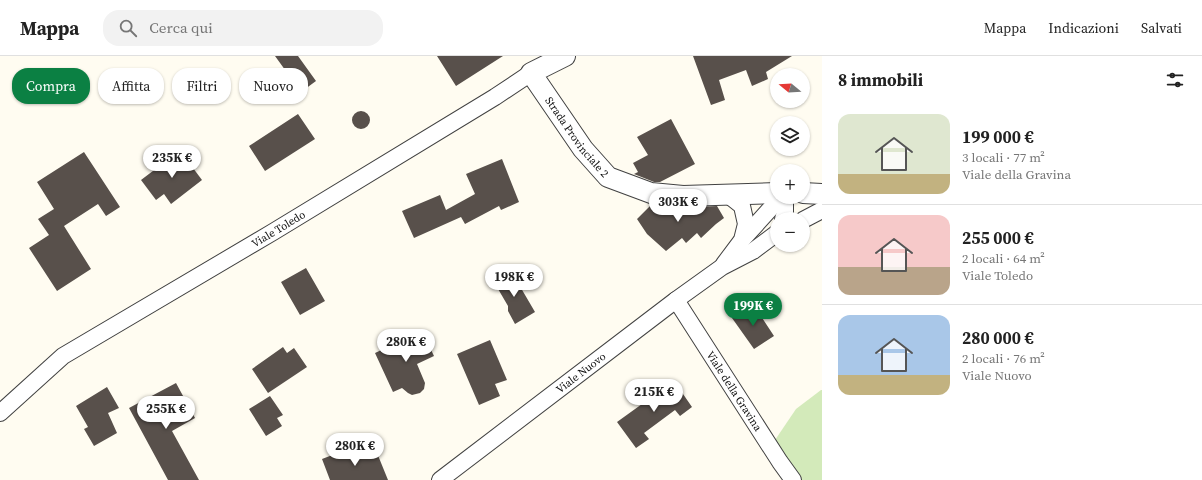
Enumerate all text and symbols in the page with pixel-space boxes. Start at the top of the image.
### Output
search box [103,10,383,46]
text: Mappa [20,15,79,41]
icon: search [117,17,139,39]
text: Cerca qui [149,17,213,38]
text: Mappa [984,18,1026,38]
text: Indicazioni [1048,18,1119,38]
text: Salvati [1141,18,1182,38]
chip: Compra [12,68,90,104]
chip: Affitta [98,68,164,104]
chip: Filtri [172,68,231,104]
chip: Nuovo [239,68,308,104]
north arrow [770,68,810,108]
map controls [770,68,810,252]
text: 8 immobili [838,68,923,92]
icon: filters [1164,69,1186,91]
street label: Strada Provinciale 2 [542,94,612,181]
button: layers [770,116,810,156]
text: 199 000 € [962,125,1034,149]
icon: home [870,130,918,178]
pin: 235K € [139,145,205,179]
text: 235K € [152,149,192,166]
text: 3 locali · 77 m² [962,149,1045,166]
button: + [770,164,810,204]
text: Viale della Gravina [962,166,1071,183]
pin: 303K € [645,189,711,223]
text: 303K € [658,193,698,210]
street label: Viale Toledo [249,207,308,251]
button: − [770,212,810,252]
text: 255 000 € [962,226,1034,250]
icon: home [870,231,918,279]
text: 2 locali · 64 m² [962,250,1045,267]
pin: 198K € [481,264,547,298]
text: Viale Toledo [962,267,1033,284]
text: 198K € [494,268,534,285]
pin: 199K € [720,293,786,327]
text: 199K € [733,297,773,314]
text: 280 000 € [962,326,1034,350]
pin: 280K € [373,329,439,363]
icon: home [870,331,918,379]
text: 280K € [386,333,426,350]
street label: Viale della Gravina [703,348,765,434]
street label: Viale Nuovo [553,349,609,397]
text: 2 locali · 76 m² [962,350,1045,367]
text: Viale Nuovo [962,367,1032,384]
pin: 215K € [621,379,687,413]
text: 215K € [634,383,674,400]
pin: 255K € [133,396,199,430]
text: 255K € [146,400,186,417]
pin: 280K € [322,433,388,467]
text: 280K € [335,437,375,454]

